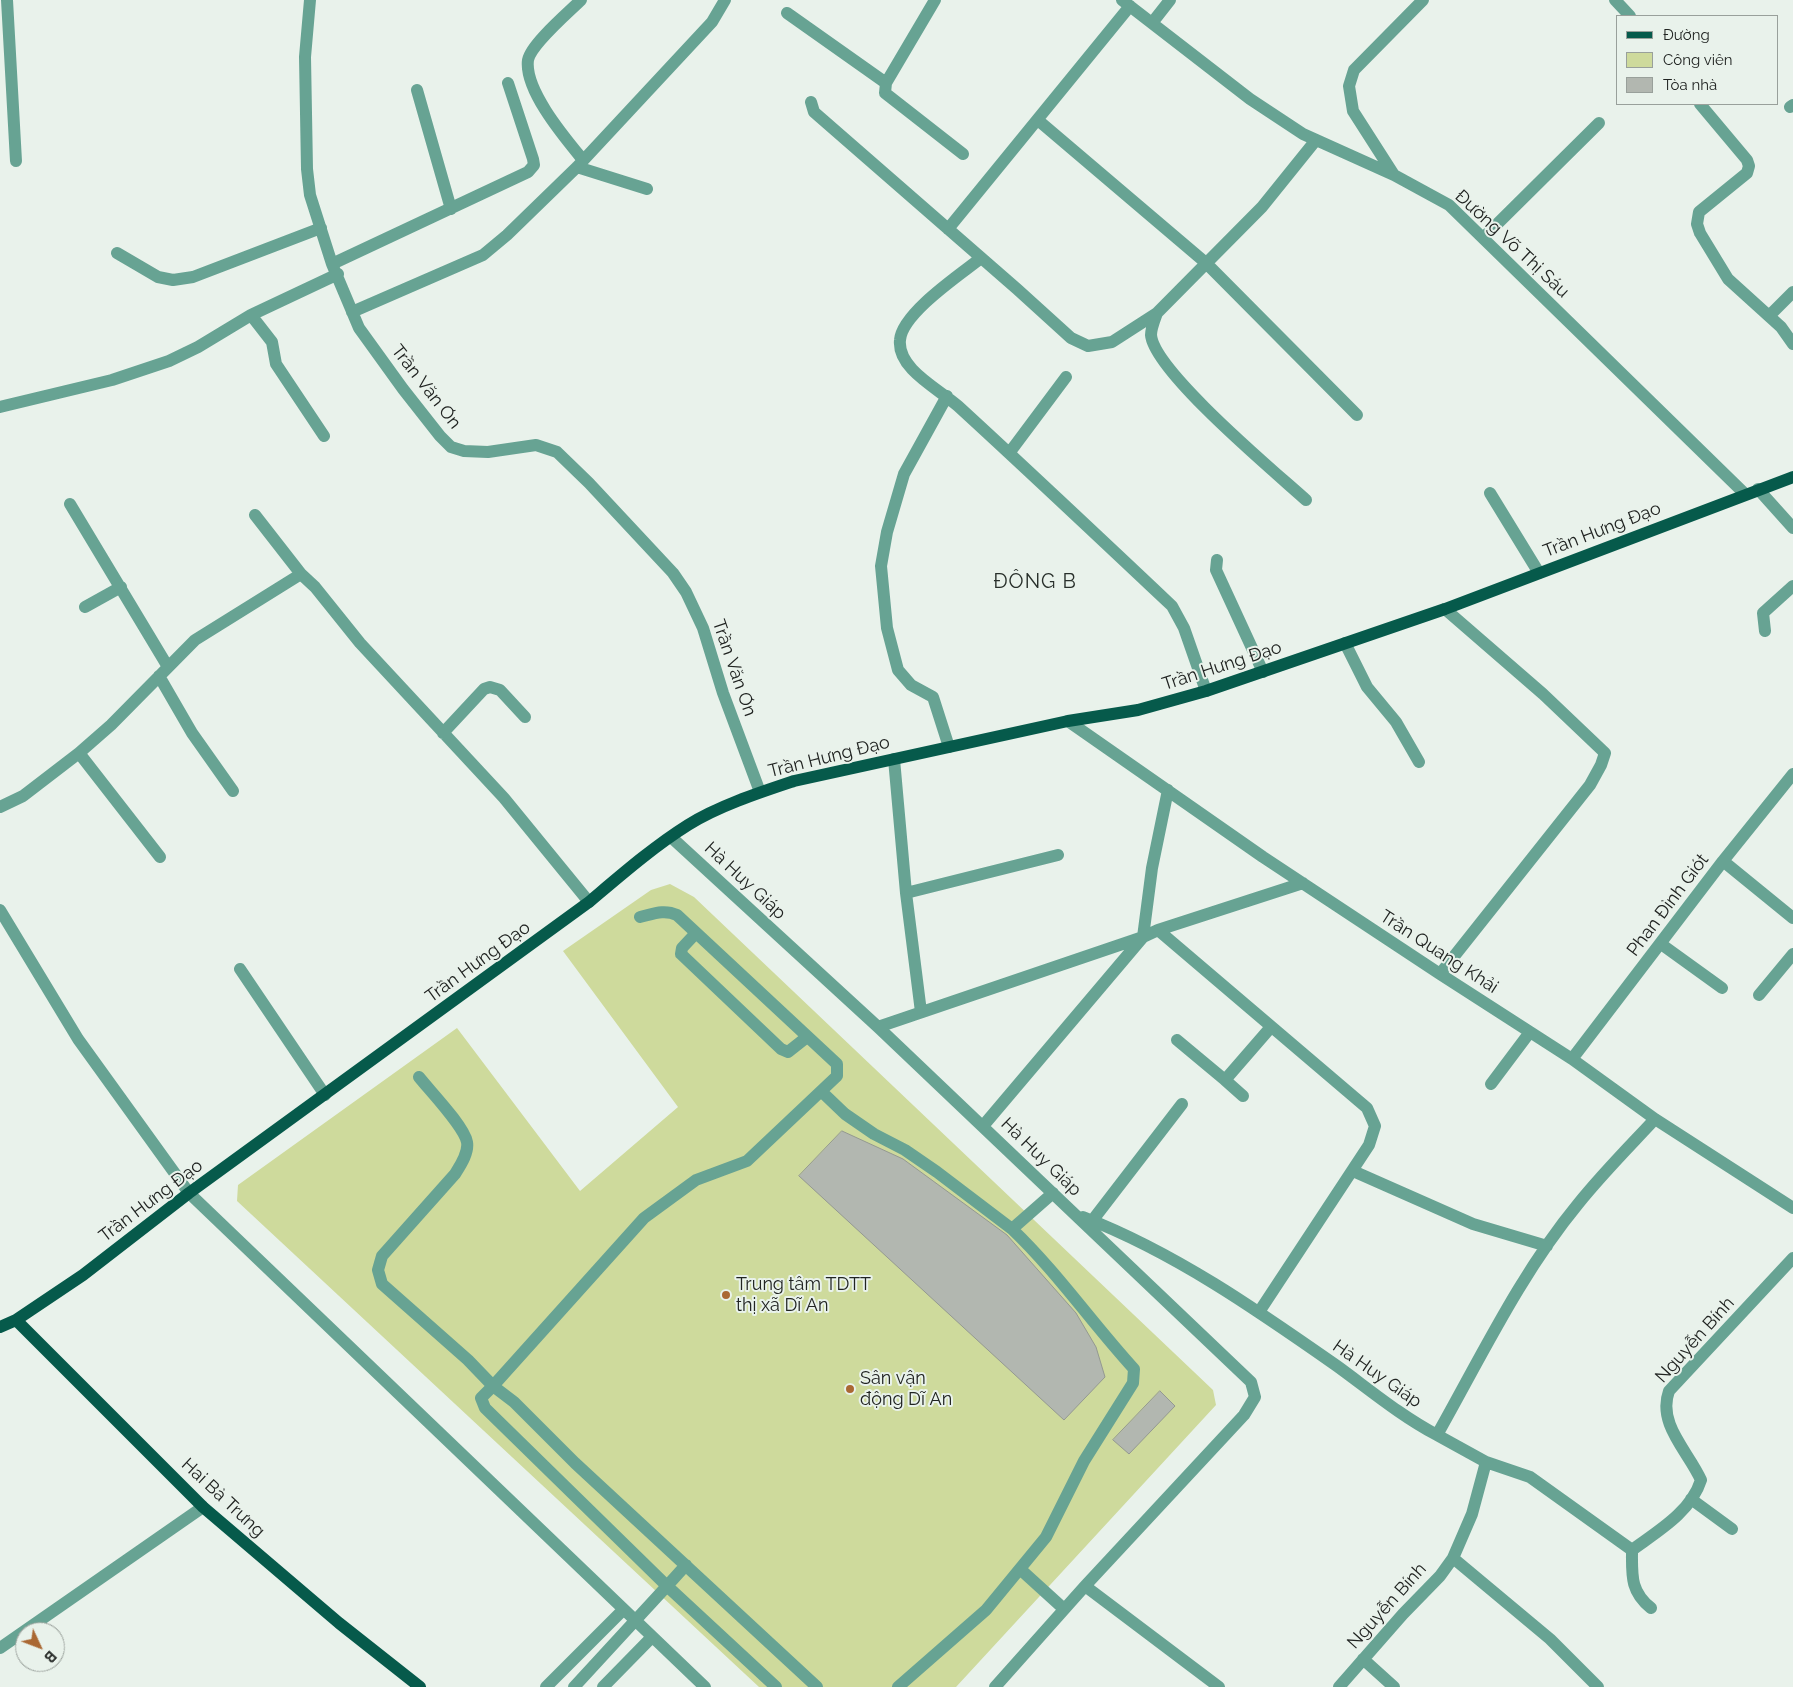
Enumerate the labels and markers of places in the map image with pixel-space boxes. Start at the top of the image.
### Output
place label: Trung tâm TDTT thị xã Dĩ An [736,1274,871,1316]
marker: Trung tâm TDTT thị xã Dĩ An [720,1289,732,1301]
place label: Sân vận động Dĩ An [860,1368,952,1410]
marker: Sân vận động Dĩ An [844,1383,856,1395]

